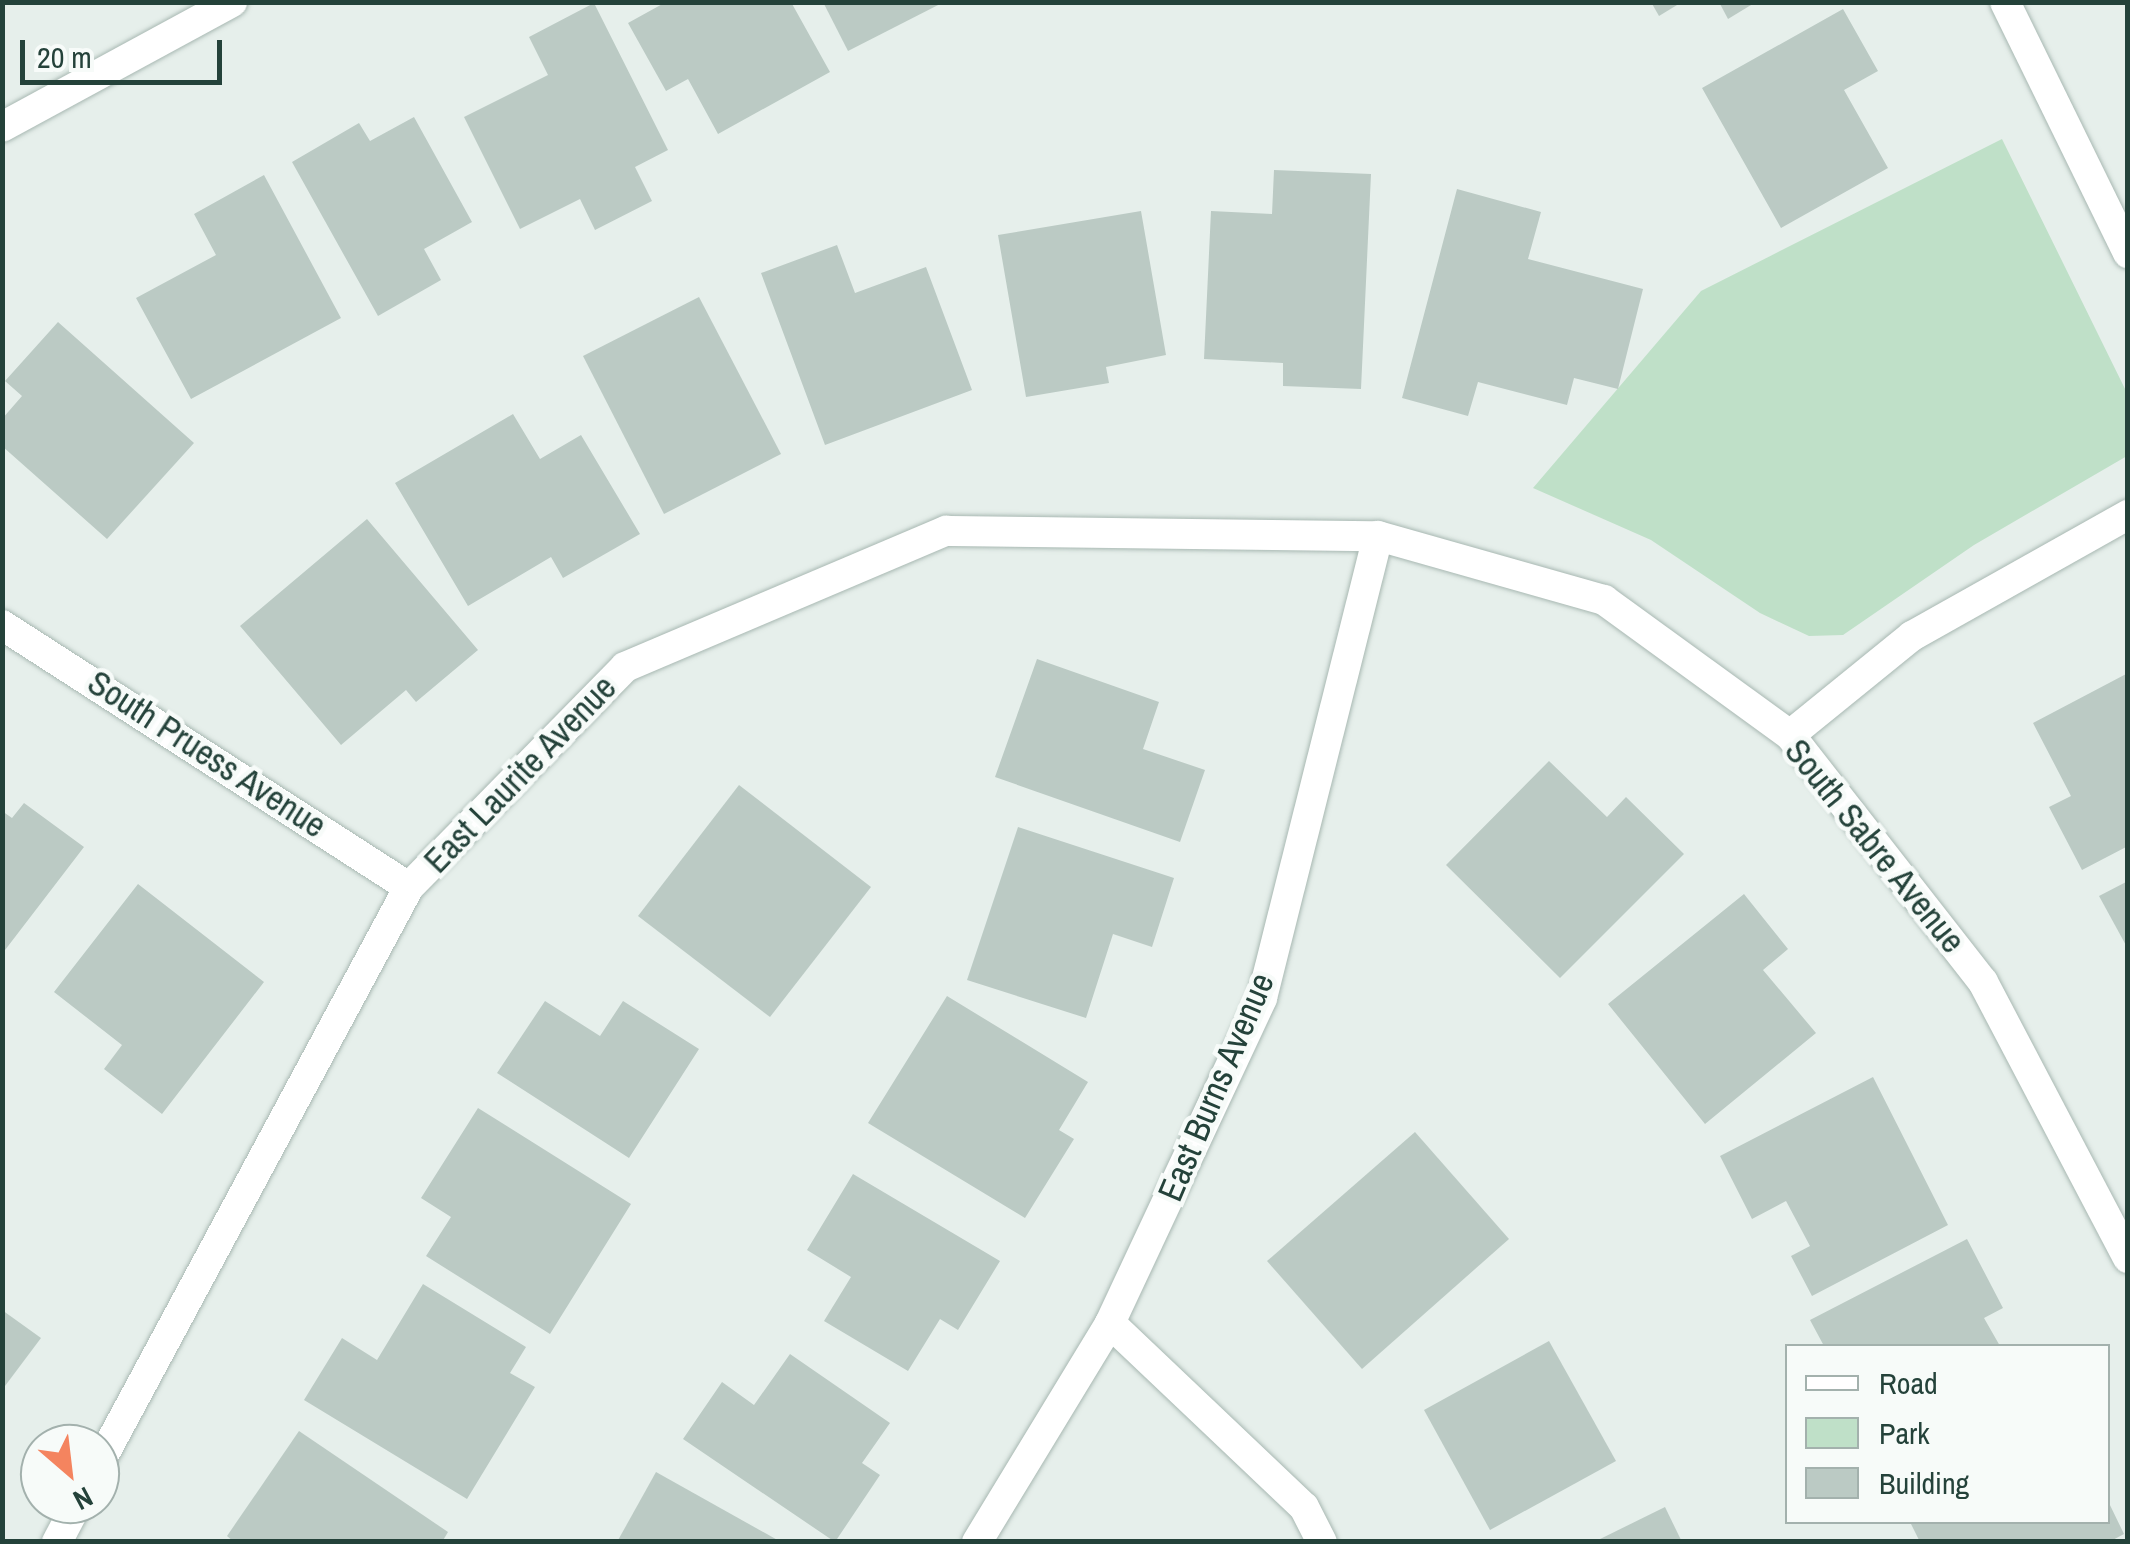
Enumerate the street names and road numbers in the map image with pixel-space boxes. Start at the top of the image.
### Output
street label: South Pruess Avenue [79,661,335,847]
street label: East Laurite Avenue [415,666,625,882]
street label: South Sabre Avenue [1775,730,1975,962]
street label: East Burns Avenue [1149,966,1283,1208]

